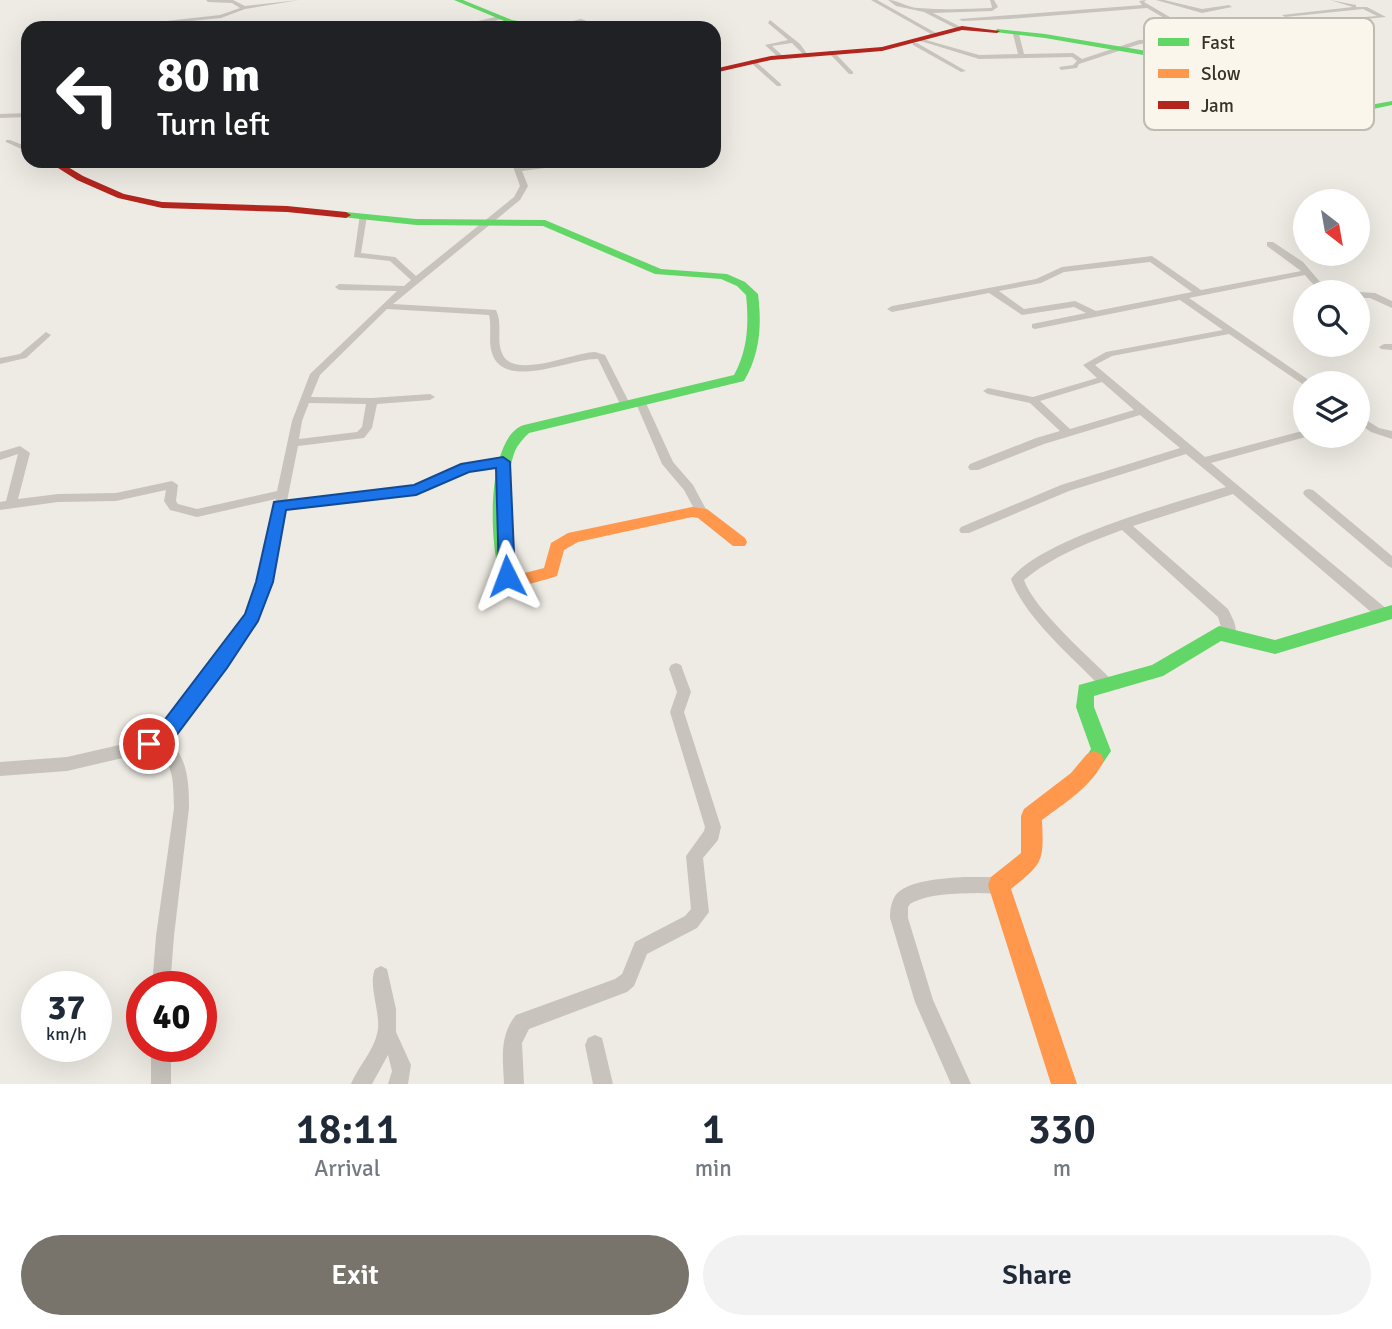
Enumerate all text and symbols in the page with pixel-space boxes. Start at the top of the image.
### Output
legend [1144,18,1374,130]
text: Fast [1201,31,1235,55]
text: 80 m [157,45,260,105]
icon: left [42,49,133,140]
text: Slow [1201,62,1241,86]
text: Jam [1201,94,1234,118]
text: Turn left [157,105,270,144]
north arrow [1293,189,1370,266]
map controls [1293,189,1370,448]
button: search [1293,280,1370,357]
button: layers [1293,371,1370,448]
position arrow [470,539,544,613]
pin [119,714,179,774]
icon: arrive [130,725,168,763]
speed limit sign: 40 [126,971,217,1062]
text: 37 [48,986,85,1029]
text: km/h [46,1023,87,1045]
text: 18:11 [296,1104,399,1155]
text: 1 [702,1104,725,1155]
text: 330 [1028,1104,1096,1155]
text: Arrival [314,1154,380,1183]
text: min [695,1154,732,1183]
text: m [1053,1154,1071,1183]
button: Exit [21,1235,689,1315]
button: Share [703,1235,1371,1315]

